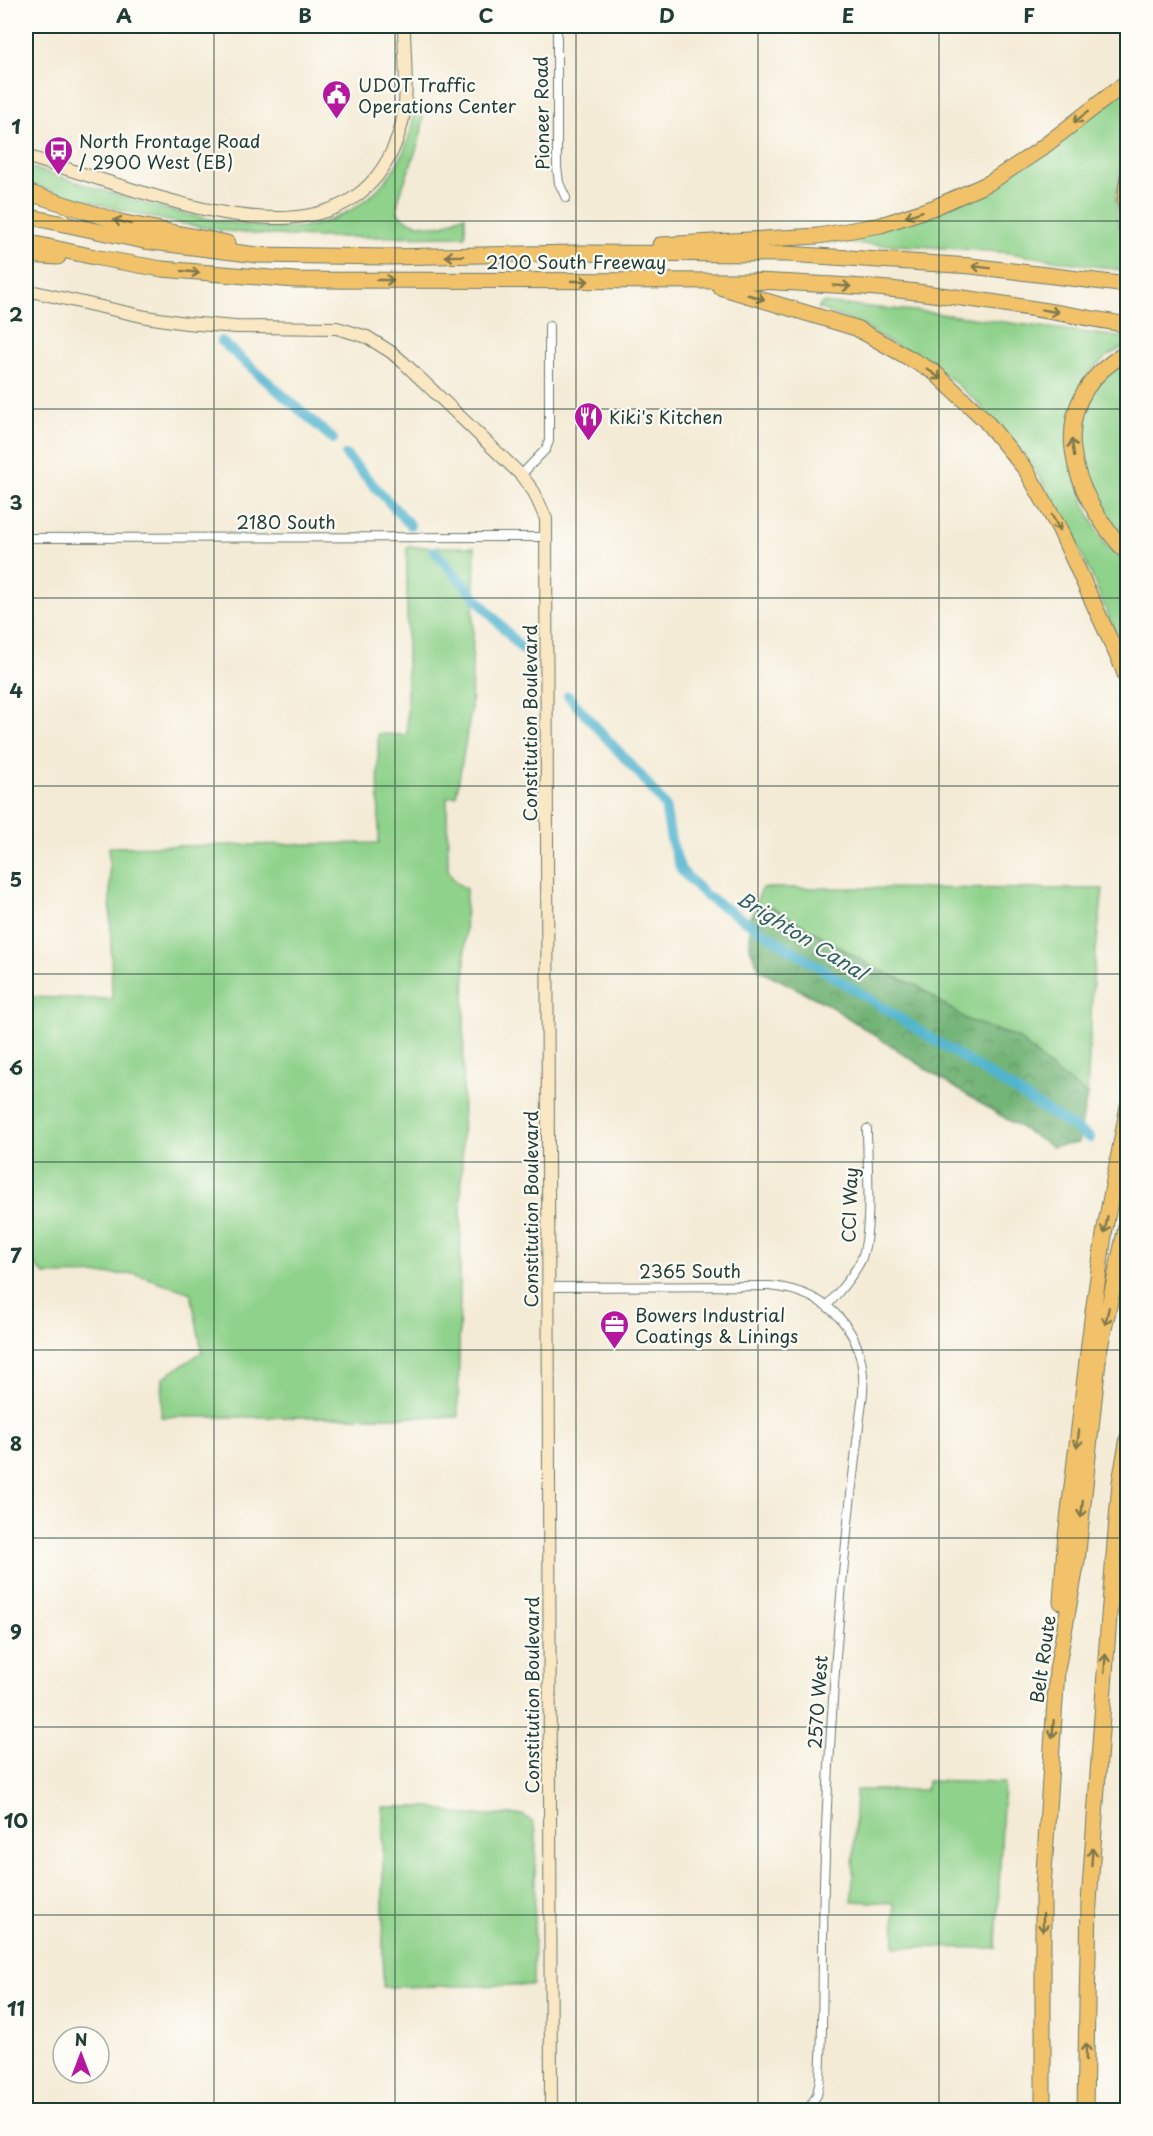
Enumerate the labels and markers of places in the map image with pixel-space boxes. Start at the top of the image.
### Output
place label: UDOT Traffic Operations Center [358,71,517,119]
public building icon: UDOT Traffic Operations Center [321,78,353,120]
place label: North Frontage Road / 2900 West (EB) [79,127,260,175]
bus stop icon: North Frontage Road / 2900 West (EB) [42,134,74,176]
restaurant icon: Kiki's Kitchen [572,400,604,442]
place label: Kiki's Kitchen [609,403,723,430]
place label: Bowers Industrial Coatings & Linings [635,1301,798,1349]
office icon: Bowers Industrial Coatings & Linings [598,1308,630,1350]

